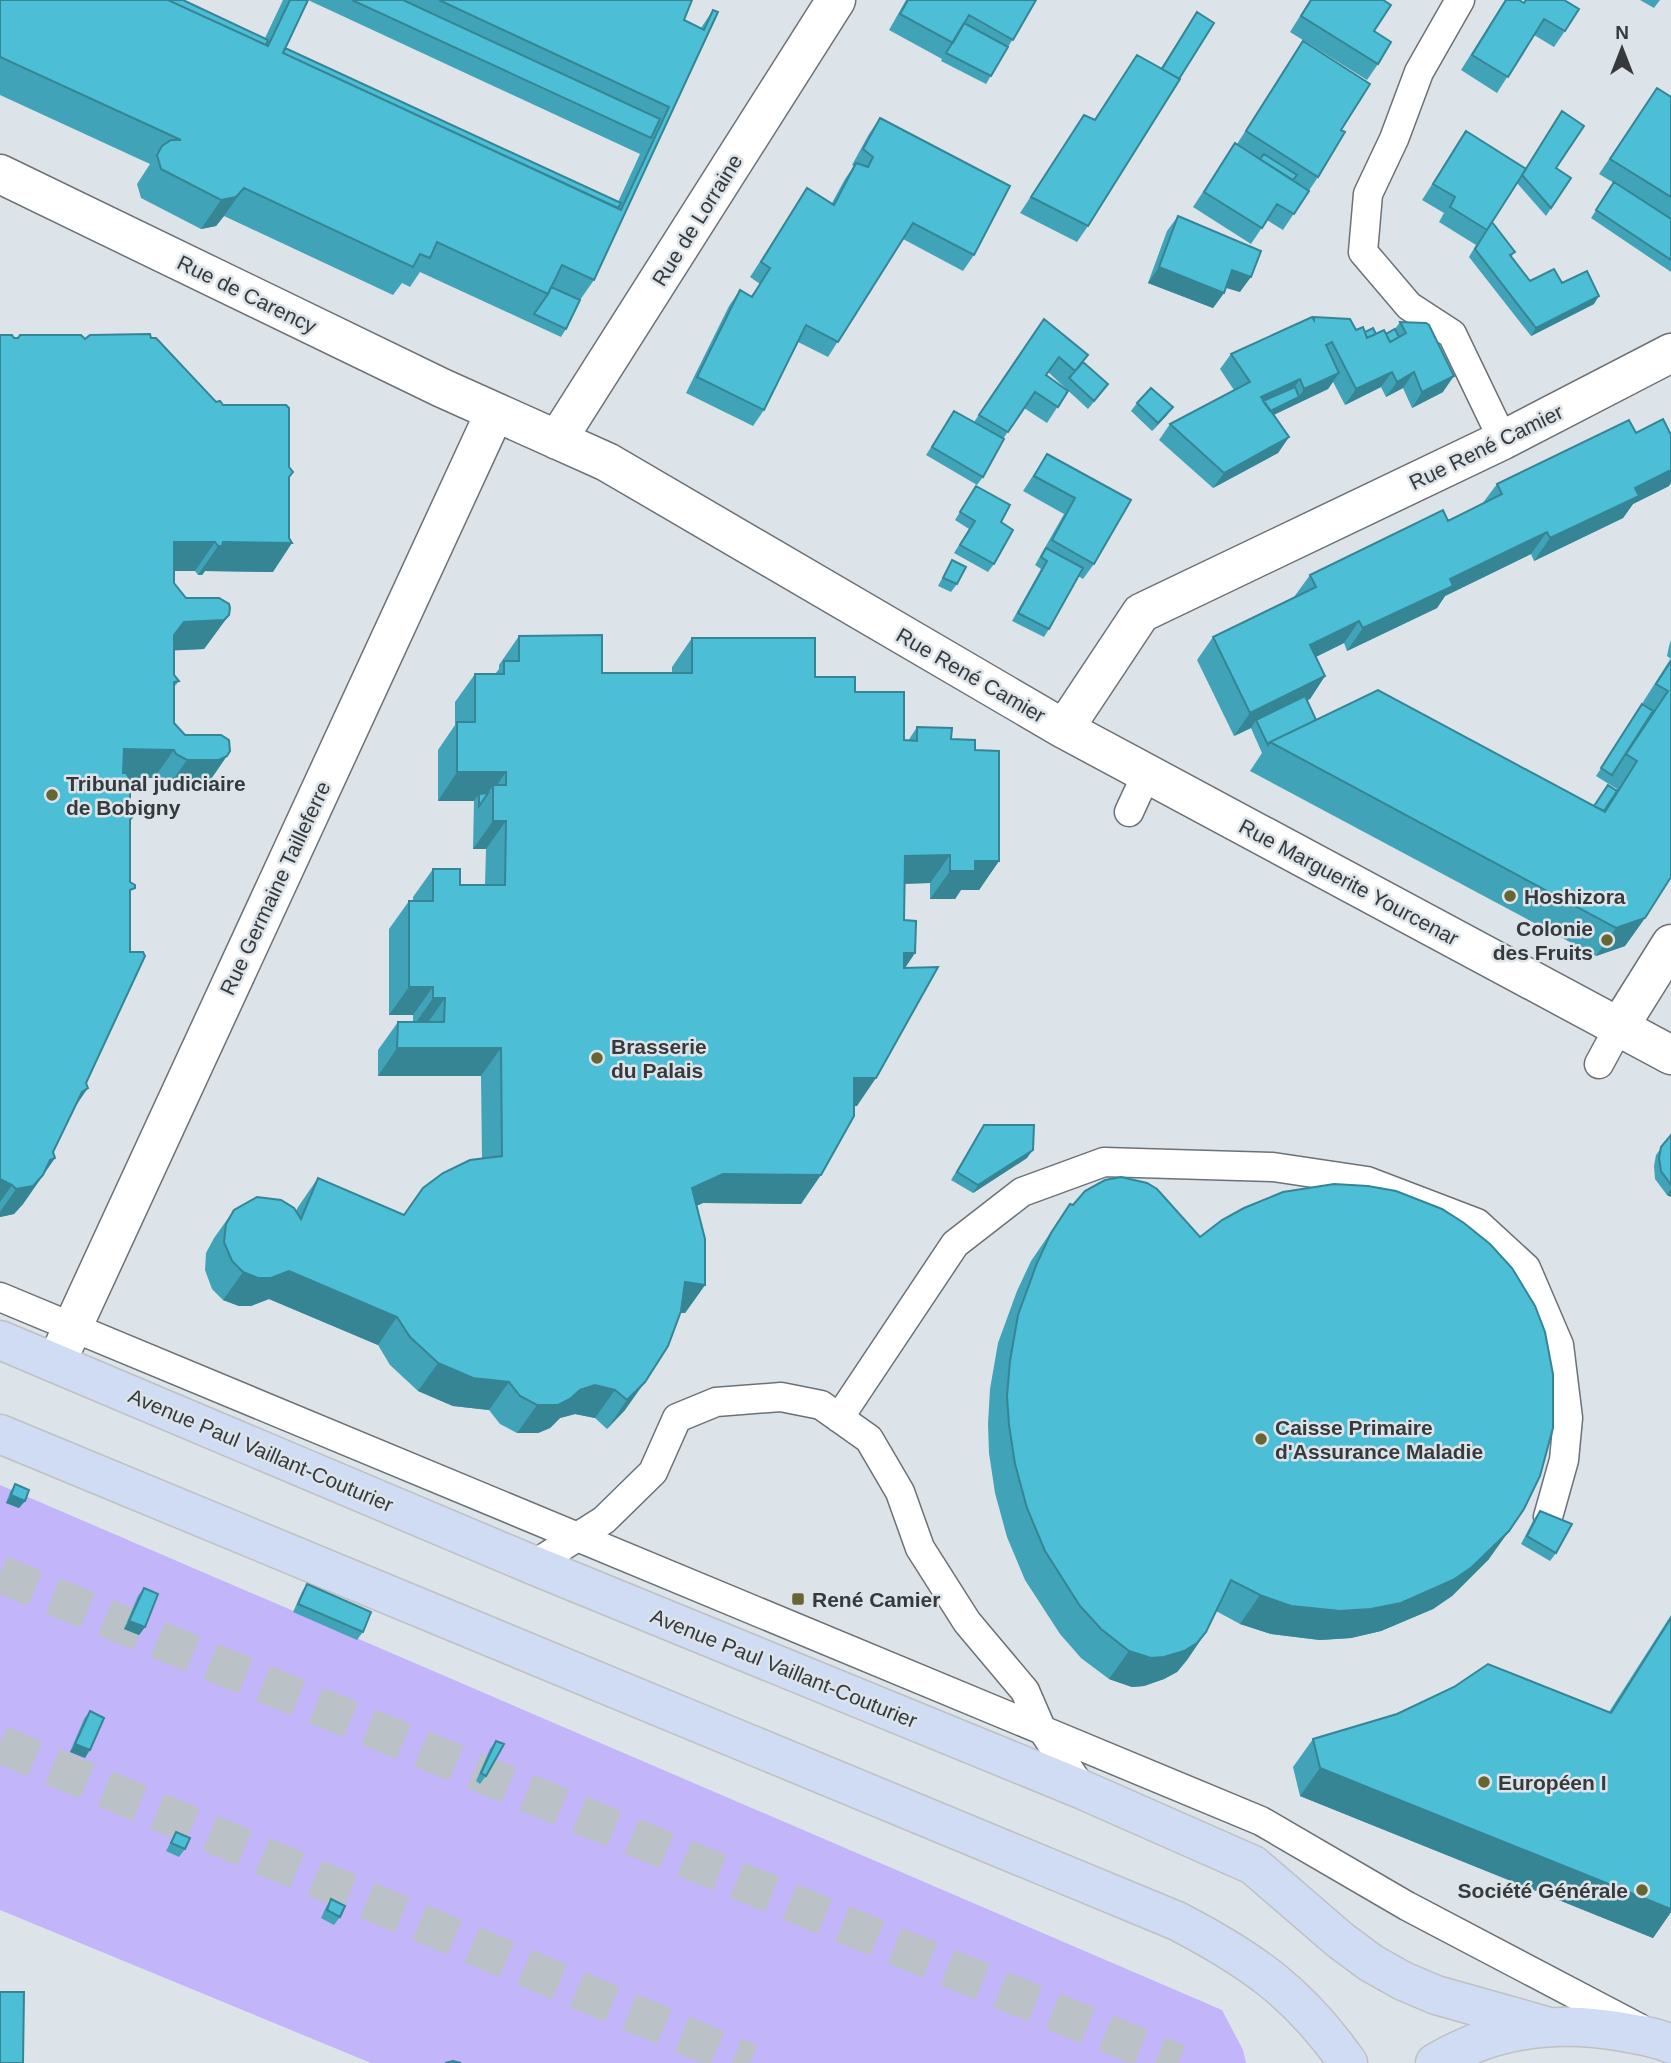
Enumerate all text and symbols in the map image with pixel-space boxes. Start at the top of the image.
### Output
north arrow [1587,14,1657,84]
text: N [1615,22,1629,43]
street label: Rue de Lorraine [647,150,747,290]
street label: Rue de Carency [174,250,321,338]
street label: Rue René Camier [1405,400,1567,494]
street label: Rue René Camier [892,623,1050,727]
place label: Tribunal judiciaire de Bobigny [66,772,246,819]
street label: Rue Germaine Tailleferre [215,778,335,998]
marker: Tribunal judiciaire de Bobigny [44,787,60,803]
street label: Rue Marguerite Yourcenar [1235,814,1463,950]
place label: Hoshizora [1524,885,1626,908]
marker: Hoshizora [1502,888,1518,904]
place label: Colonie des Fruits [1493,917,1593,964]
marker: Colonie des Fruits [1599,932,1615,948]
place label: Brasserie du Palais [611,1035,707,1082]
marker: Brasserie du Palais [589,1050,605,1066]
street label: Avenue Paul Vaillant-Couturier [125,1384,397,1516]
place label: Caisse Primaire d'Assurance Maladie [1275,1416,1483,1463]
marker: Caisse Primaire d'Assurance Maladie [1253,1431,1269,1447]
place label: René Camier [812,1588,940,1611]
marker: René Camier [790,1591,806,1607]
street label: Avenue Paul Vaillant-Couturier [647,1604,921,1732]
place label: Européen I [1498,1771,1607,1794]
marker: Européen I [1476,1774,1492,1790]
place label: Société Générale [1458,1879,1628,1902]
marker: Société Générale [1634,1882,1650,1898]

